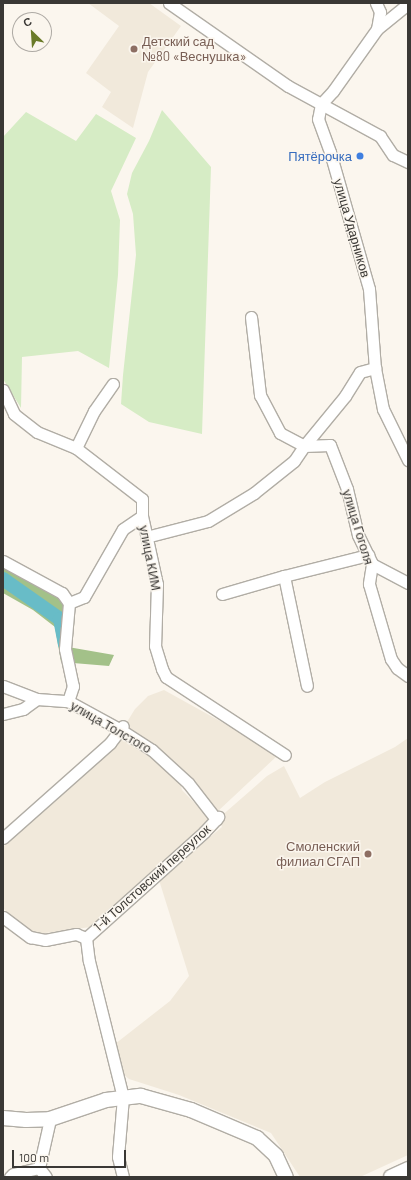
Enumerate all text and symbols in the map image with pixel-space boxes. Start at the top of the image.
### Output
north arrow [12,12,52,52]
text: С [21,14,33,29]
place label: Детский сад №80 «Веснушка» [142,34,246,65]
marker: Детский сад №80 «Веснушка» [129,44,139,54]
place label: Пятёрочка [288,148,352,164]
marker: Пятёрочка [355,151,365,161]
street label: улица Ударников [330,177,374,279]
street label: улица Гоголя [339,488,377,566]
street label: улица КИМ [136,524,164,592]
street label: улица Толстого [68,697,154,757]
street label: 1-й Толстовский переулок [90,821,214,935]
place label: Смоленский филиал СГАП [276,839,360,870]
marker: Смоленский филиал СГАП [363,849,373,859]
scale bar [14,1142,128,1168]
text: 100 m [19,1150,49,1164]

